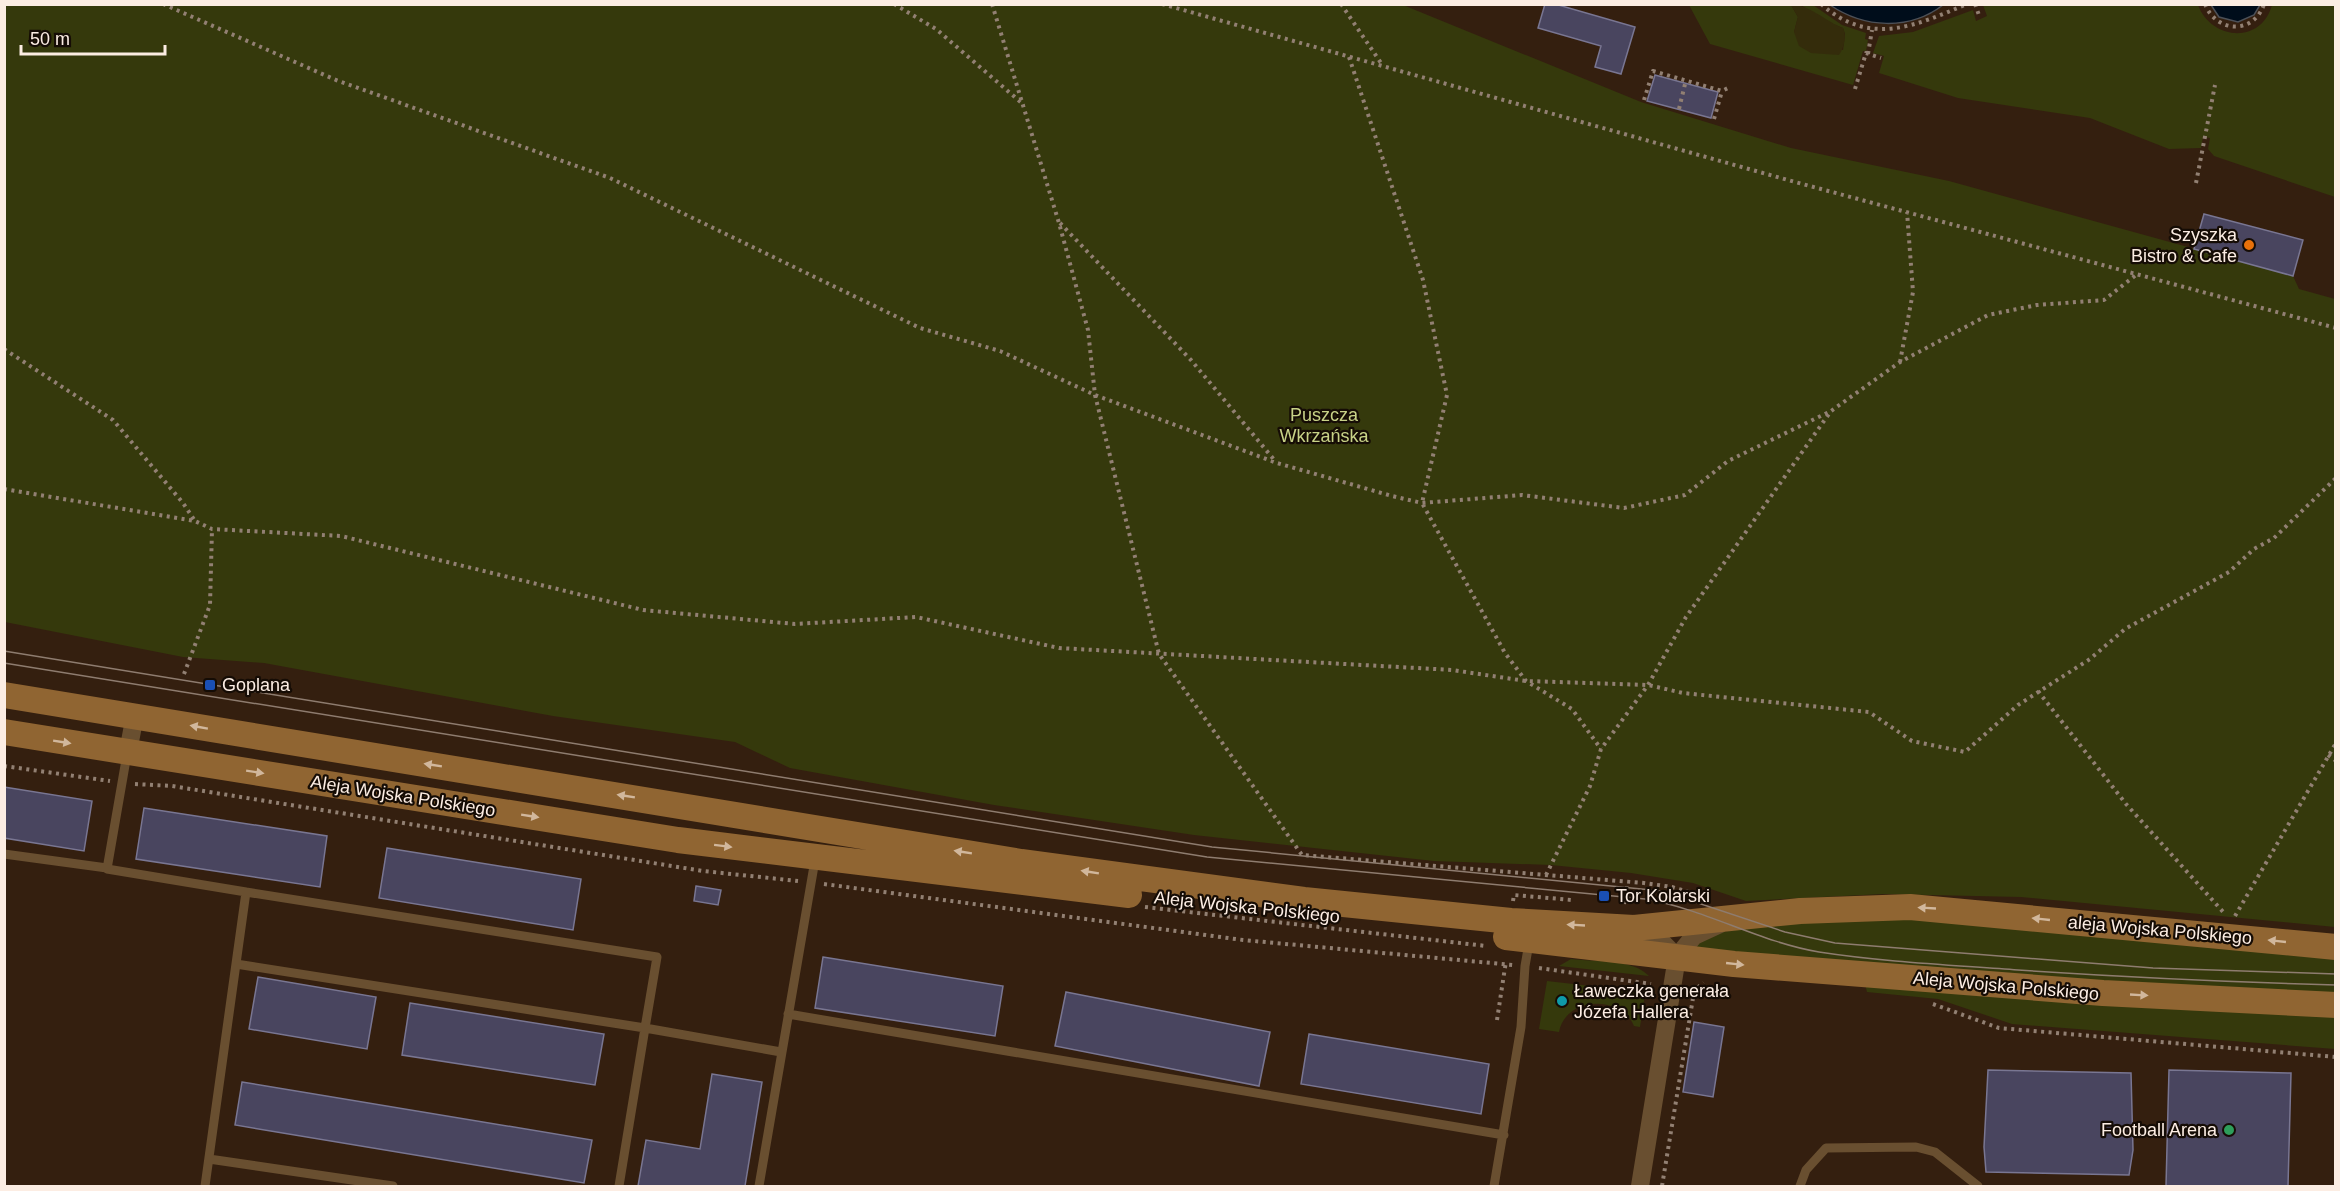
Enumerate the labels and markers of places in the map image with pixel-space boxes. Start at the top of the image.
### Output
place label: Szyszka Bistro & Cafe [2131,225,2238,266]
marker: Szyszka Bistro & Cafe [2242,238,2256,252]
place label: Goplana [222,675,291,695]
marker: Goplana [203,678,217,692]
place label: Tor Kolarski [1616,886,1710,906]
marker: Tor Kolarski [1597,889,1611,903]
place label: Ławeczka generała Józefa Hallera [1574,981,1730,1022]
marker: Ławeczka generała Józefa Hallera [1555,994,1569,1008]
place label: Football Arena [2101,1120,2218,1140]
marker: Football Arena [2222,1123,2236,1137]

